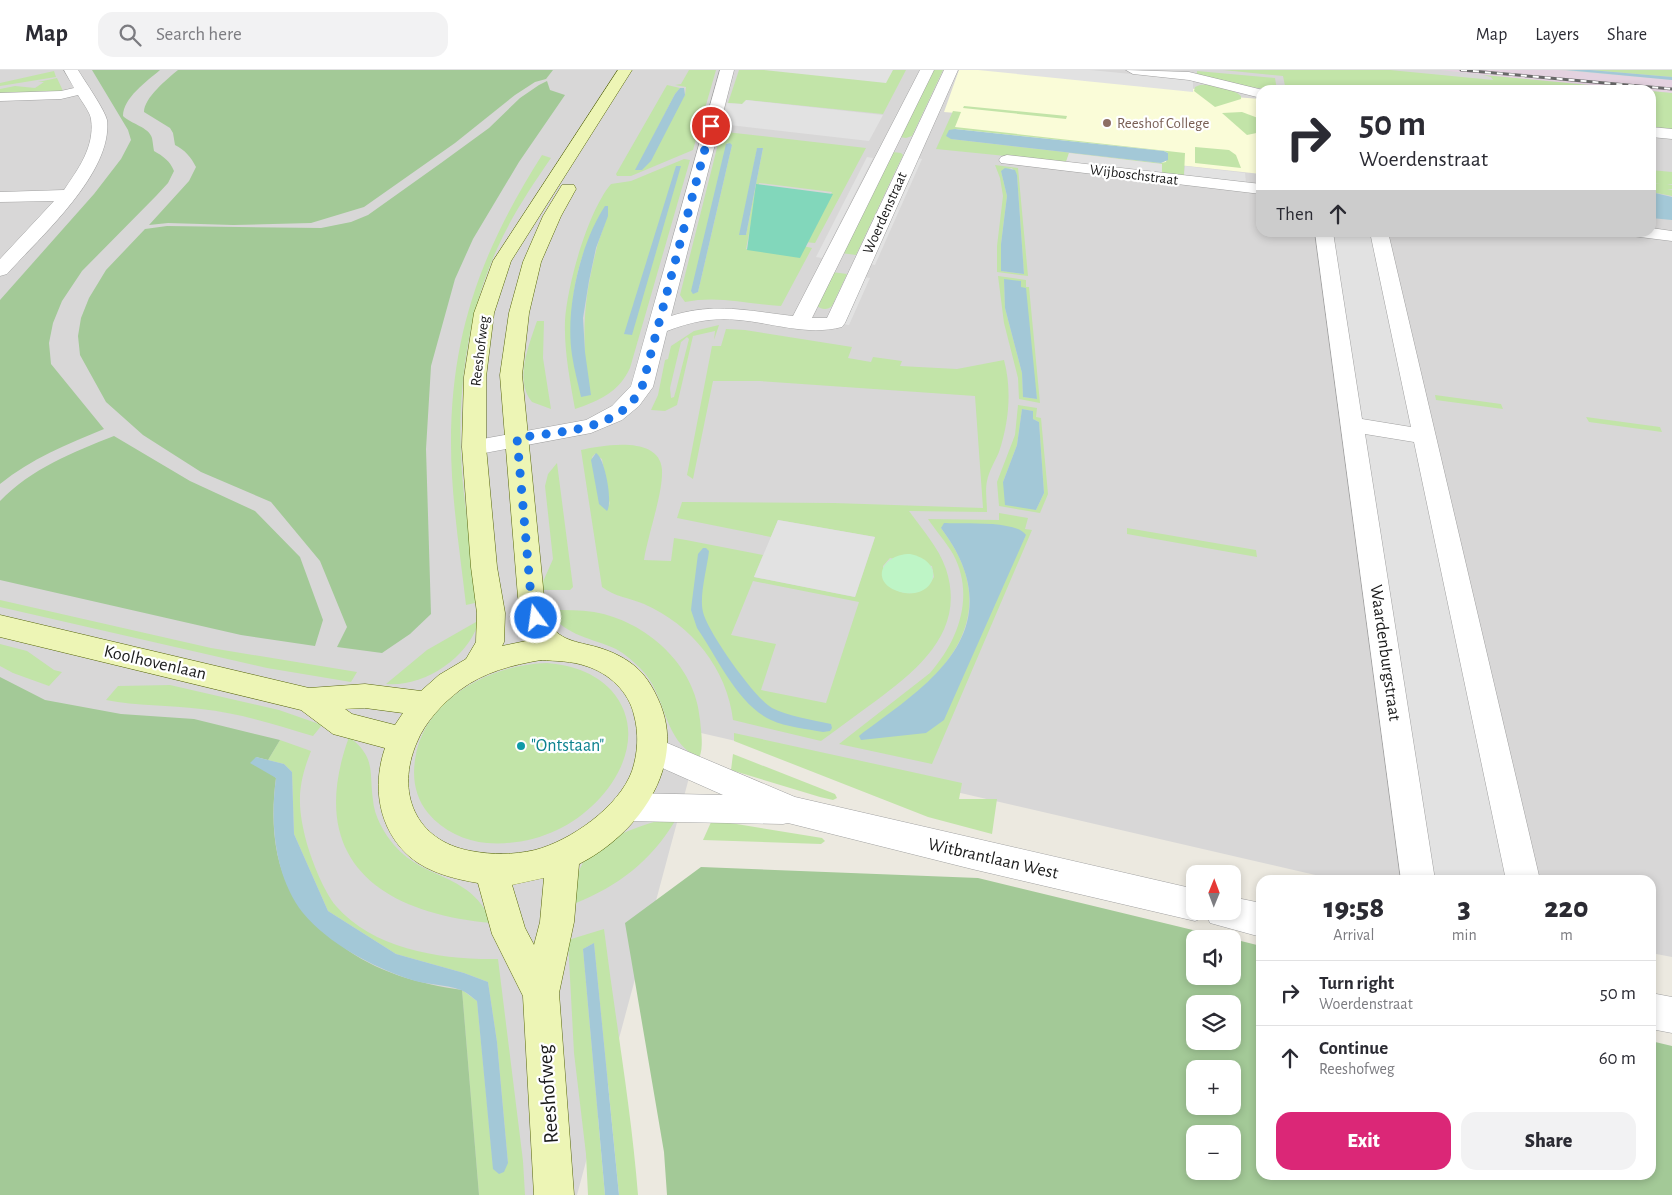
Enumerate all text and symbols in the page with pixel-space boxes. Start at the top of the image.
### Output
search box [98,12,448,57]
icon: search [116,21,144,49]
text: Map [25,22,68,46]
text: Search here [156,25,242,44]
text: Map [1476,26,1507,44]
text: Layers [1535,26,1579,44]
text: Share [1607,26,1647,44]
pin [690,105,732,147]
icon: right [1276,105,1341,170]
text: 50 m [1359,107,1426,142]
icon: arrive [697,112,725,140]
place label: Reeshof College [1117,116,1209,131]
marker: Reeshof College [1101,117,1113,129]
text: Woerdenstraat [1359,148,1488,170]
street label: Wijboschstraat [1089,162,1179,188]
street label: Woerdenstraat [860,170,910,256]
icon: ahead [1324,200,1352,228]
text: Then [1276,205,1314,224]
street label: Reeshofweg [468,314,492,387]
street label: Waardenburgstraat [1367,584,1404,723]
position arrow [509,591,561,643]
street label: Koolhovenlaan [102,642,208,684]
place label: "Ontstaan" [531,737,604,755]
marker: "Ontstaan" [515,740,527,752]
street label: Witbrantlaan West [926,835,1060,883]
north arrow [1186,865,1241,920]
map controls [1186,865,1241,1180]
text: 19:58 [1324,893,1384,923]
text: 3 [1458,893,1471,923]
text: 220 [1544,893,1588,923]
text: Arrival [1333,927,1374,943]
text: min [1452,927,1477,943]
text: m [1560,927,1573,943]
button: sound [1186,930,1241,985]
text: Turn right [1319,974,1394,993]
icon: right [1276,979,1304,1007]
text: 50 m [1600,984,1636,1003]
button: layers [1186,995,1241,1050]
text: Woerdenstraat [1319,996,1413,1012]
text: Continue [1319,1039,1388,1058]
street label: Reeshofweg [534,1043,562,1144]
icon: ahead [1276,1044,1304,1072]
text: 60 m [1599,1049,1636,1068]
button: + [1186,1060,1241,1115]
text: Reeshofweg [1319,1061,1395,1077]
button: Exit [1276,1112,1451,1170]
button: Share [1461,1112,1636,1170]
button: − [1186,1125,1241,1180]

